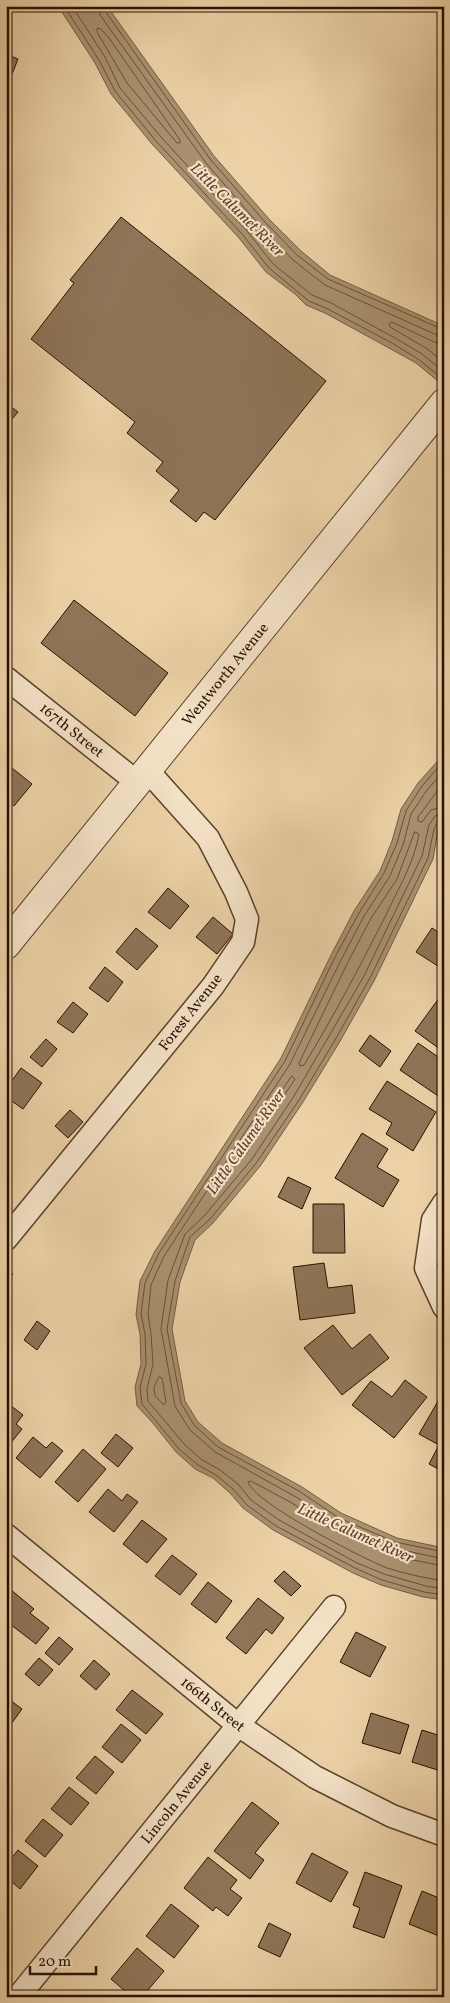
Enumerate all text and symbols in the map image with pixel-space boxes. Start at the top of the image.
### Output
water label: Little Calumet River [185,158,289,263]
street label: Wentworth Avenue [178,619,274,731]
street label: 167th Street [34,699,108,764]
street label: Forest Avenue [154,970,228,1056]
water label: Little Calumet River [202,1084,292,1200]
water label: Little Calumet River [294,1498,418,1570]
street label: 166th Street [175,1673,249,1738]
street label: Lincoln Avenue [137,1757,217,1849]
scale bar [30,1943,96,1975]
text: 20 m [38,1952,71,1973]

